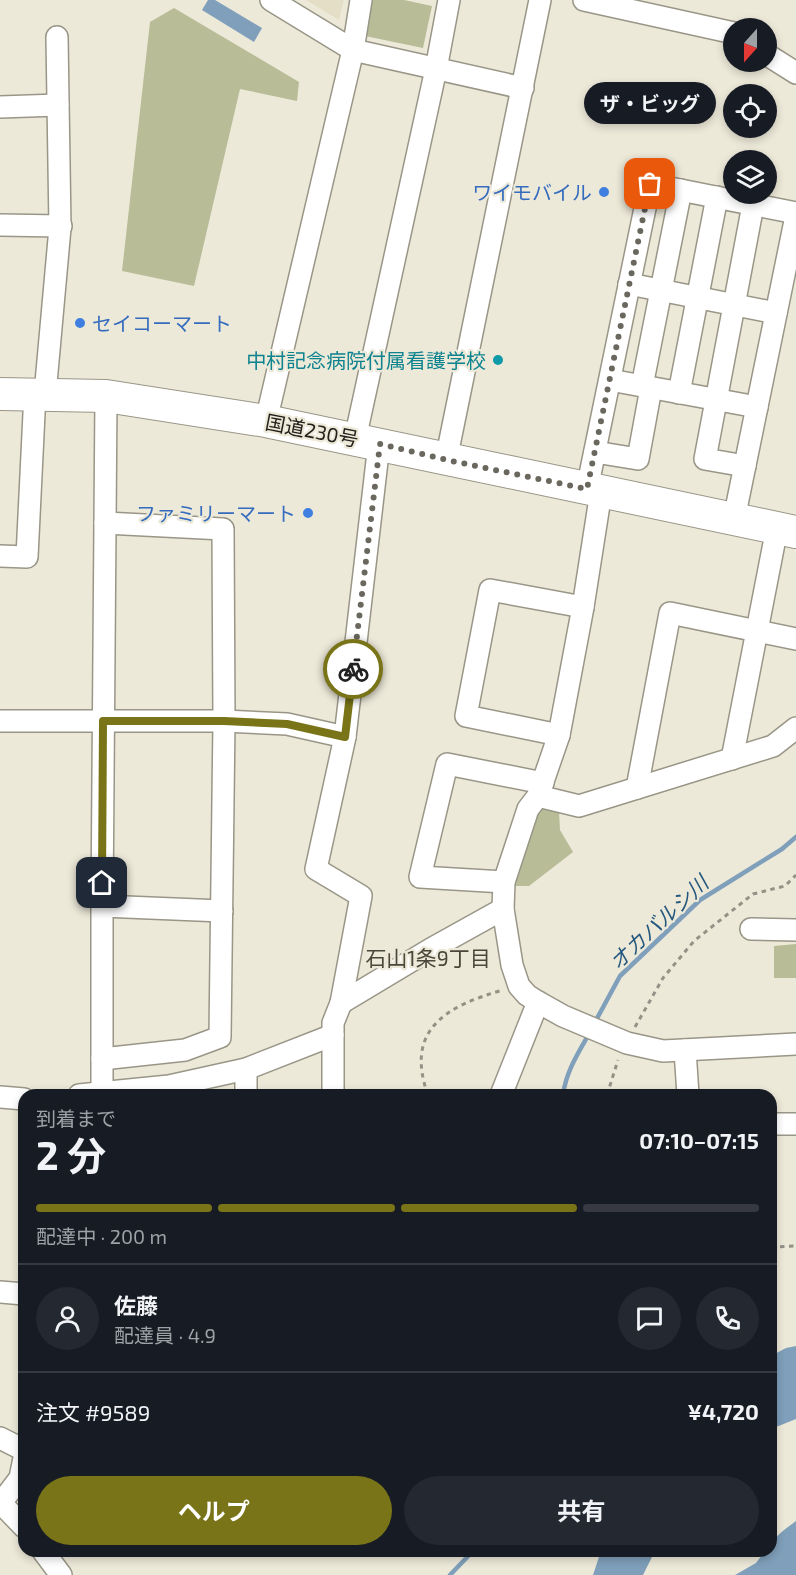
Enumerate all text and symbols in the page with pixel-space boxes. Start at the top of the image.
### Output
north arrow [723,18,777,72]
map controls [723,18,777,204]
callout: ザ・ビッグ [584,82,716,124]
button: locate [723,84,777,138]
text: ザ・ビッグ [600,91,700,115]
button: layers [723,150,777,204]
pin [624,158,675,209]
icon: bag [633,167,666,200]
place label: ワイモバイル [472,180,592,204]
marker: ワイモバイル [597,185,611,199]
place label: セイコーマート [92,311,232,335]
marker: セイコーマート [73,316,87,330]
place label: 中村記念病院付属看護学校 [246,348,486,372]
marker: 中村記念病院付属看護学校 [491,353,505,367]
street label: 国道230号 [263,409,361,451]
place label: ファミリーマート [136,501,296,525]
marker: ファミリーマート [301,506,315,520]
courier [323,639,383,699]
icon: bike [337,653,370,686]
pin [76,857,127,908]
icon: home [85,866,118,899]
water label: オカバルシ川 [603,869,714,974]
district label: 石山1条9丁目 [365,945,491,970]
text: 到着まで [36,1106,116,1130]
text: 07:10–07:15 [639,1127,759,1153]
text: 2 分 [36,1131,106,1178]
text: 配達中 · 200 m [36,1224,167,1248]
button: person [36,1287,99,1350]
button: chat [618,1287,681,1350]
button: phone [696,1287,759,1350]
text: 佐藤 [114,1292,158,1318]
text: 配達員 · 4.9 [114,1323,216,1347]
text: ¥4,720 [687,1398,759,1424]
text: 注文 #9589 [36,1399,150,1425]
button: ヘルプ [36,1476,392,1545]
button: 共有 [404,1476,759,1545]

